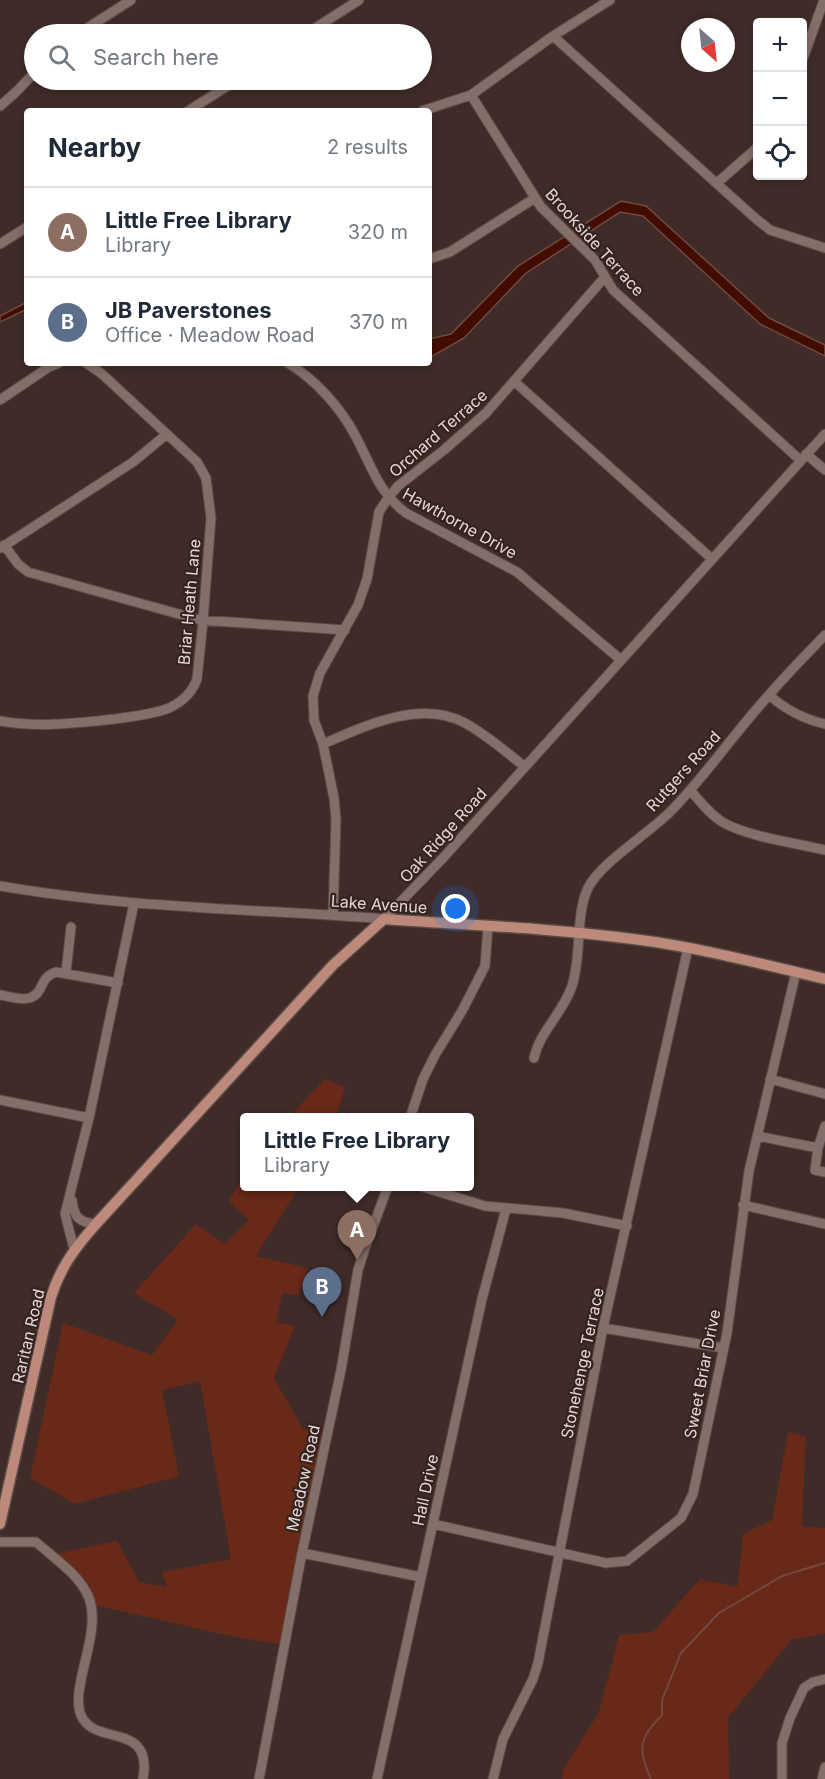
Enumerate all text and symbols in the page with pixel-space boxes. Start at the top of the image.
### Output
north arrow [681,18,735,72]
map controls [753,18,807,180]
button: + [753,18,807,72]
search box [24,24,432,90]
icon: search [45,41,78,74]
text: Search here [93,44,219,70]
button: − [753,72,807,126]
button: locate [753,126,807,180]
text: Nearby [48,132,141,163]
text: 2 results [327,135,408,159]
street label: Brookside Terrace [541,184,649,300]
text: Little Free Library [105,207,292,233]
text: A [60,220,75,244]
text: 320 m [348,220,408,244]
text: Library [105,233,171,257]
text: JB Paverstones [105,297,272,323]
text: B [61,310,74,334]
text: 370 m [349,310,408,334]
text: Office · Meadow Road [105,323,315,347]
street label: Orchard Terrace [385,385,491,481]
street label: Hawthorne Drive [399,483,521,563]
street label: Briar Heath Lane [174,538,204,666]
street label: Rutgers Road [642,727,724,815]
street label: Oak Ridge Road [395,783,491,887]
street label: Lake Avenue [330,891,428,917]
your location [441,894,470,923]
popup [240,1113,474,1191]
text: Little Free Library [264,1127,450,1153]
text: Library [264,1153,330,1177]
pin: A [338,1210,376,1260]
pin: B [302,1268,342,1317]
street label: Stonehenge Terrace [556,1286,608,1440]
street label: Raritan Road [7,1287,49,1385]
street label: Sweet Briar Drive [680,1308,724,1440]
street label: Meadow Road [282,1423,324,1533]
street label: Hall Drive [408,1452,442,1528]

